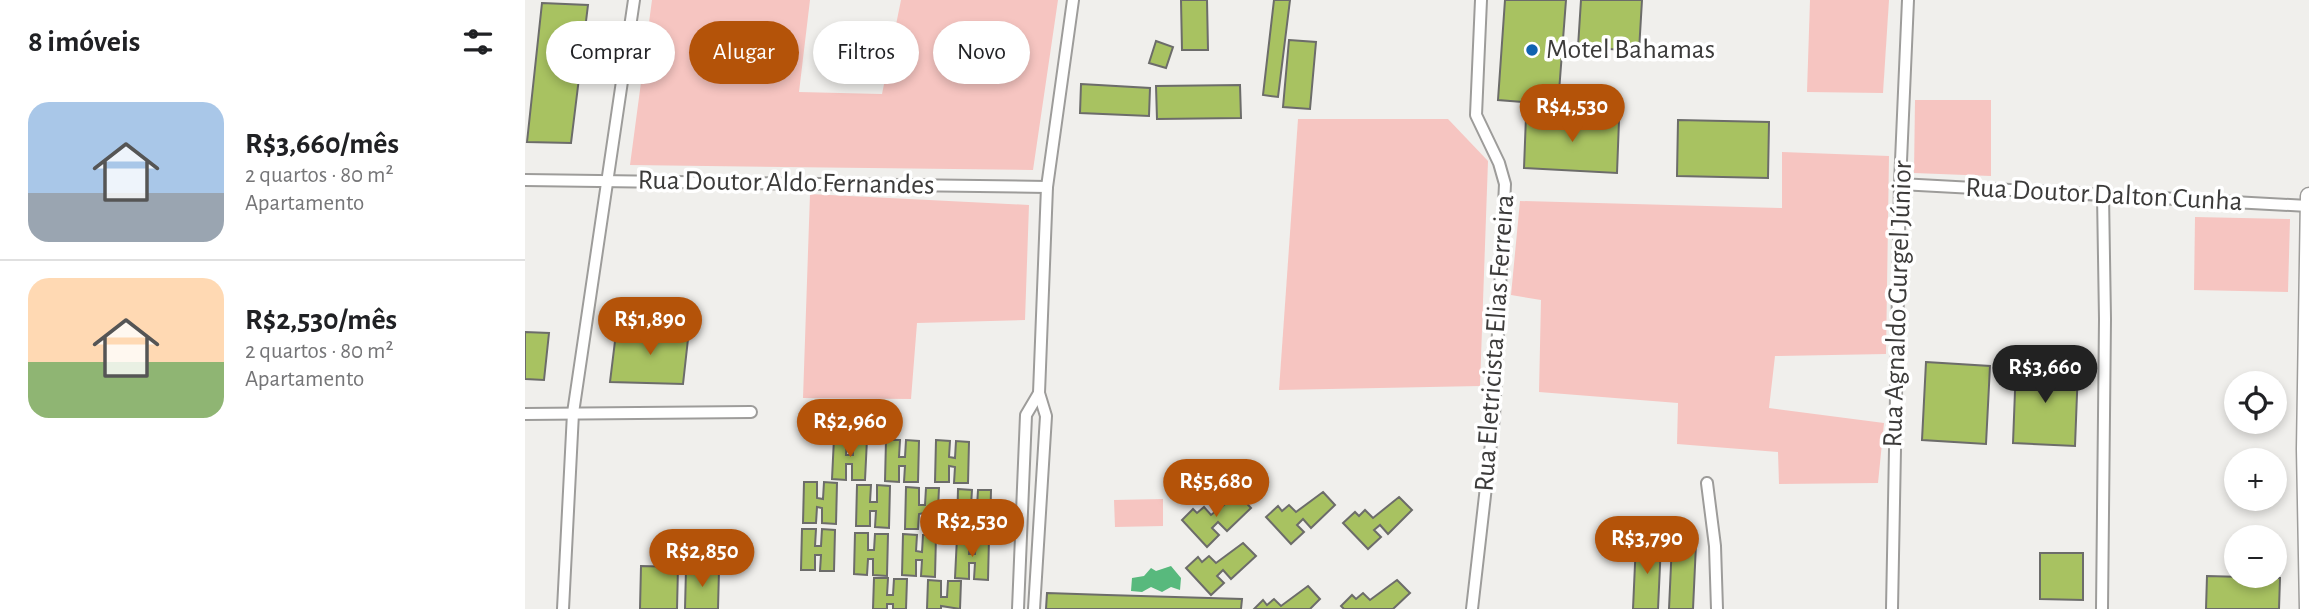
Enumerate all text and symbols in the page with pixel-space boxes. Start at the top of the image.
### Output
chip: Comprar [546,21,675,84]
chip: Alugar [689,21,799,84]
chip: Filtros [813,21,919,84]
chip: Novo [933,21,1030,84]
icon: filters [459,23,497,61]
text: 8 imóveis [28,27,140,57]
place label: Motel Bahamas [1546,36,1715,64]
marker: Motel Bahamas [1524,42,1540,58]
pin: R$4,530 [1507,85,1637,144]
text: R$4,530 [1536,95,1608,118]
text: R$3,660/mês [245,129,399,159]
icon: home [84,130,168,214]
street label: Rua Agnaldo Gurgel Júnior [1879,160,1917,448]
text: 2 quartos · 80 m² [245,164,394,187]
street label: Rua Doutor Aldo Fernandes [637,166,935,200]
street label: Rua Doutor Dalton Cunha [1965,174,2243,216]
text: Apartamento [245,192,364,215]
street label: Rua Eletricista Elias Ferreira [1471,193,1519,493]
pin: R$1,890 [585,298,715,357]
text: R$2,530/mês [245,305,397,335]
icon: home [84,306,168,390]
text: R$1,890 [614,308,686,331]
text: 2 quartos · 80 m² [245,340,394,363]
pin: R$3,660 [1980,346,2110,405]
text: R$3,660 [2008,356,2082,379]
text: Apartamento [245,368,364,391]
map controls [2224,371,2287,588]
button: locate [2224,371,2287,434]
pin: R$2,960 [785,400,915,459]
text: R$2,960 [813,410,887,433]
button: + [2224,448,2287,511]
pin: R$5,680 [1151,460,1281,519]
text: R$5,680 [1179,470,1253,493]
pin: R$2,530 [907,500,1037,559]
text: R$2,530 [936,510,1008,533]
pin: R$3,790 [1582,516,1712,576]
button: − [2224,525,2287,588]
text: R$3,790 [1611,527,1683,550]
pin: R$2,850 [637,530,767,589]
text: R$2,850 [665,540,739,563]

